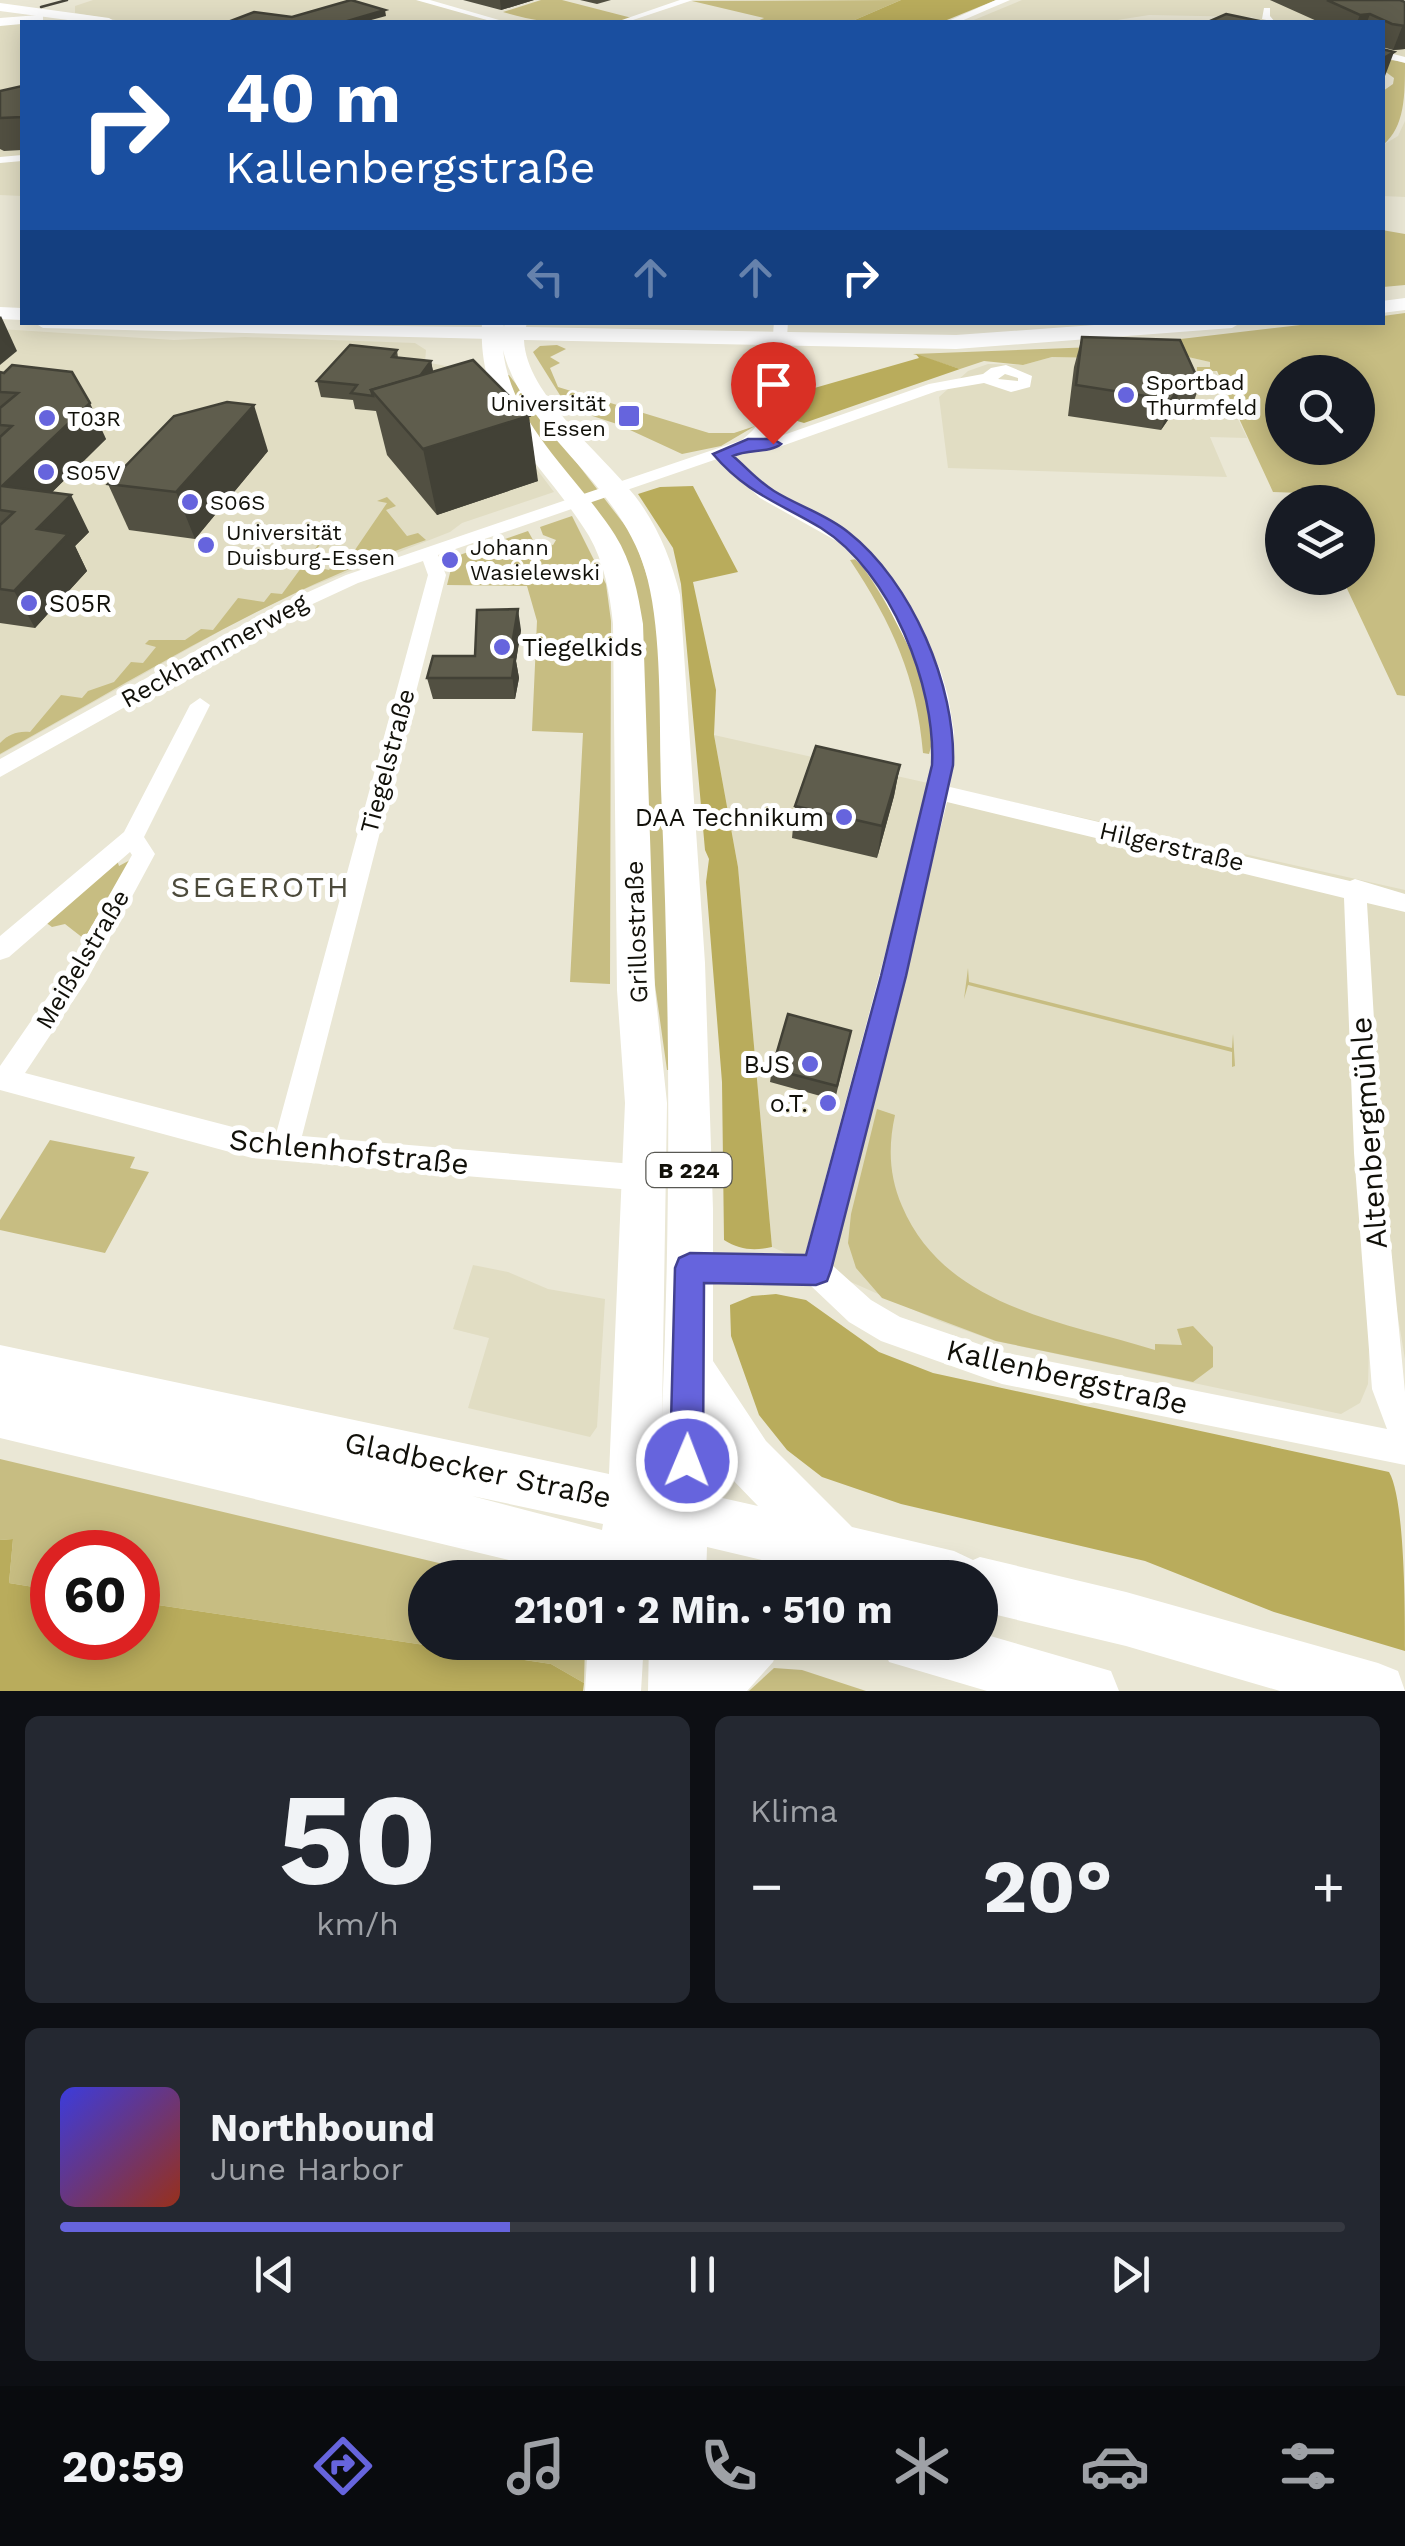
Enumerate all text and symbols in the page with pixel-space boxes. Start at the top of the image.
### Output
text: 40 m [225,57,401,139]
icon: right [60,60,190,190]
text: Kallenbergstraße [225,141,596,194]
icon: left [518,250,573,305]
icon: ahead [623,250,678,305]
icon: ahead [728,250,783,305]
icon: right [833,250,888,305]
pin [731,342,816,445]
map controls [1265,355,1375,595]
button: search [1265,355,1375,465]
icon: arrive [746,357,801,412]
place label: Sportbad Thurmfeld [1146,370,1257,420]
marker: Sportbad Thurmfeld [1115,384,1137,406]
place label: Universität Essen [491,391,606,441]
marker: Universität Essen [616,403,642,429]
place label: T03R [67,406,121,431]
marker: T03R [36,407,58,429]
place label: S05V [66,460,121,485]
marker: S05V [35,461,57,483]
button: layers [1265,485,1375,595]
place label: S06S [210,490,265,515]
marker: S06S [179,491,201,513]
place label: Universität Duisburg-Essen [226,520,395,570]
marker: Universität Duisburg-Essen [195,534,217,556]
place label: Johann Wasielewski [470,535,600,585]
marker: Johann Wasielewski [439,549,461,571]
street label: Reckhammerweg [116,587,313,714]
place label: S05R [49,589,112,618]
marker: S05R [18,592,40,614]
place label: Tiegelkids [522,633,643,662]
marker: Tiegelkids [491,636,513,658]
street label: Tiegelstraße [354,686,421,837]
place label: DAA Technikum [635,803,824,832]
marker: DAA Technikum [833,806,855,828]
street label: Hilgerstraße [1097,816,1247,877]
street label: Grillostraße [620,860,653,1004]
district label: SEGEROTH [171,869,351,904]
street label: Meißelstraße [30,884,135,1034]
street label: Altenbergmühle [1343,1016,1394,1250]
place label: BJS [743,1050,790,1079]
marker: BJS [799,1053,821,1075]
place label: o.T. [770,1089,808,1118]
marker: o.T. [817,1092,839,1114]
street label: Schlenhofstraße [228,1122,471,1181]
road number: B 224 [646,1153,732,1187]
street label: Kallenbergstraße [943,1332,1191,1421]
position arrow [635,1409,739,1513]
street label: Gladbecker Straße [342,1424,615,1515]
speed limit sign: 60 [30,1530,160,1660]
text: 21:01 · 2 Min. · 510 m [513,1588,893,1632]
text: 50 [278,1763,437,1916]
text: Klima [750,1792,838,1830]
text: 20° [982,1842,1113,1930]
text: − [750,1854,783,1918]
text: + [1312,1854,1345,1918]
text: km/h [316,1905,399,1943]
text: Northbound [210,2106,435,2150]
text: June Harbor [210,2150,404,2188]
icon: previous [247,2247,302,2302]
icon: pause [675,2247,730,2302]
icon: next [1103,2247,1158,2302]
icon: directions [308,2431,378,2501]
icon: music [501,2431,571,2501]
icon: phone [694,2431,764,2501]
icon: climate [887,2431,957,2501]
icon: car [1080,2431,1150,2501]
icon: filters [1273,2431,1343,2501]
text: 20:59 [62,2440,185,2493]

